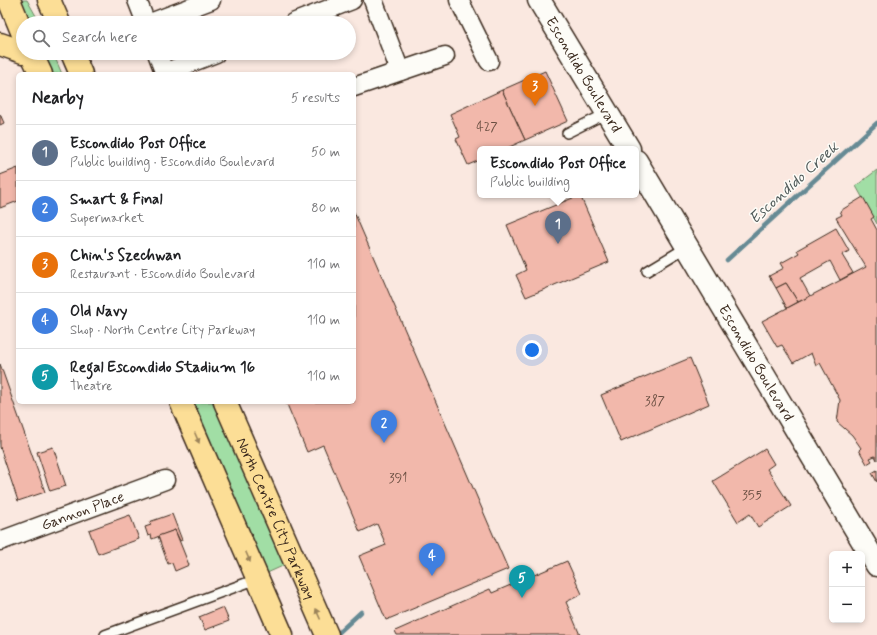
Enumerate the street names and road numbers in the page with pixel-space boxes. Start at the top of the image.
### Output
street label: Escondido Boulevard [540,13,626,137]
street label: Escondido Boulevard [713,301,798,425]
street label: North Centre City Parkway [231,435,319,603]
street label: Gannon Place [39,487,127,536]

